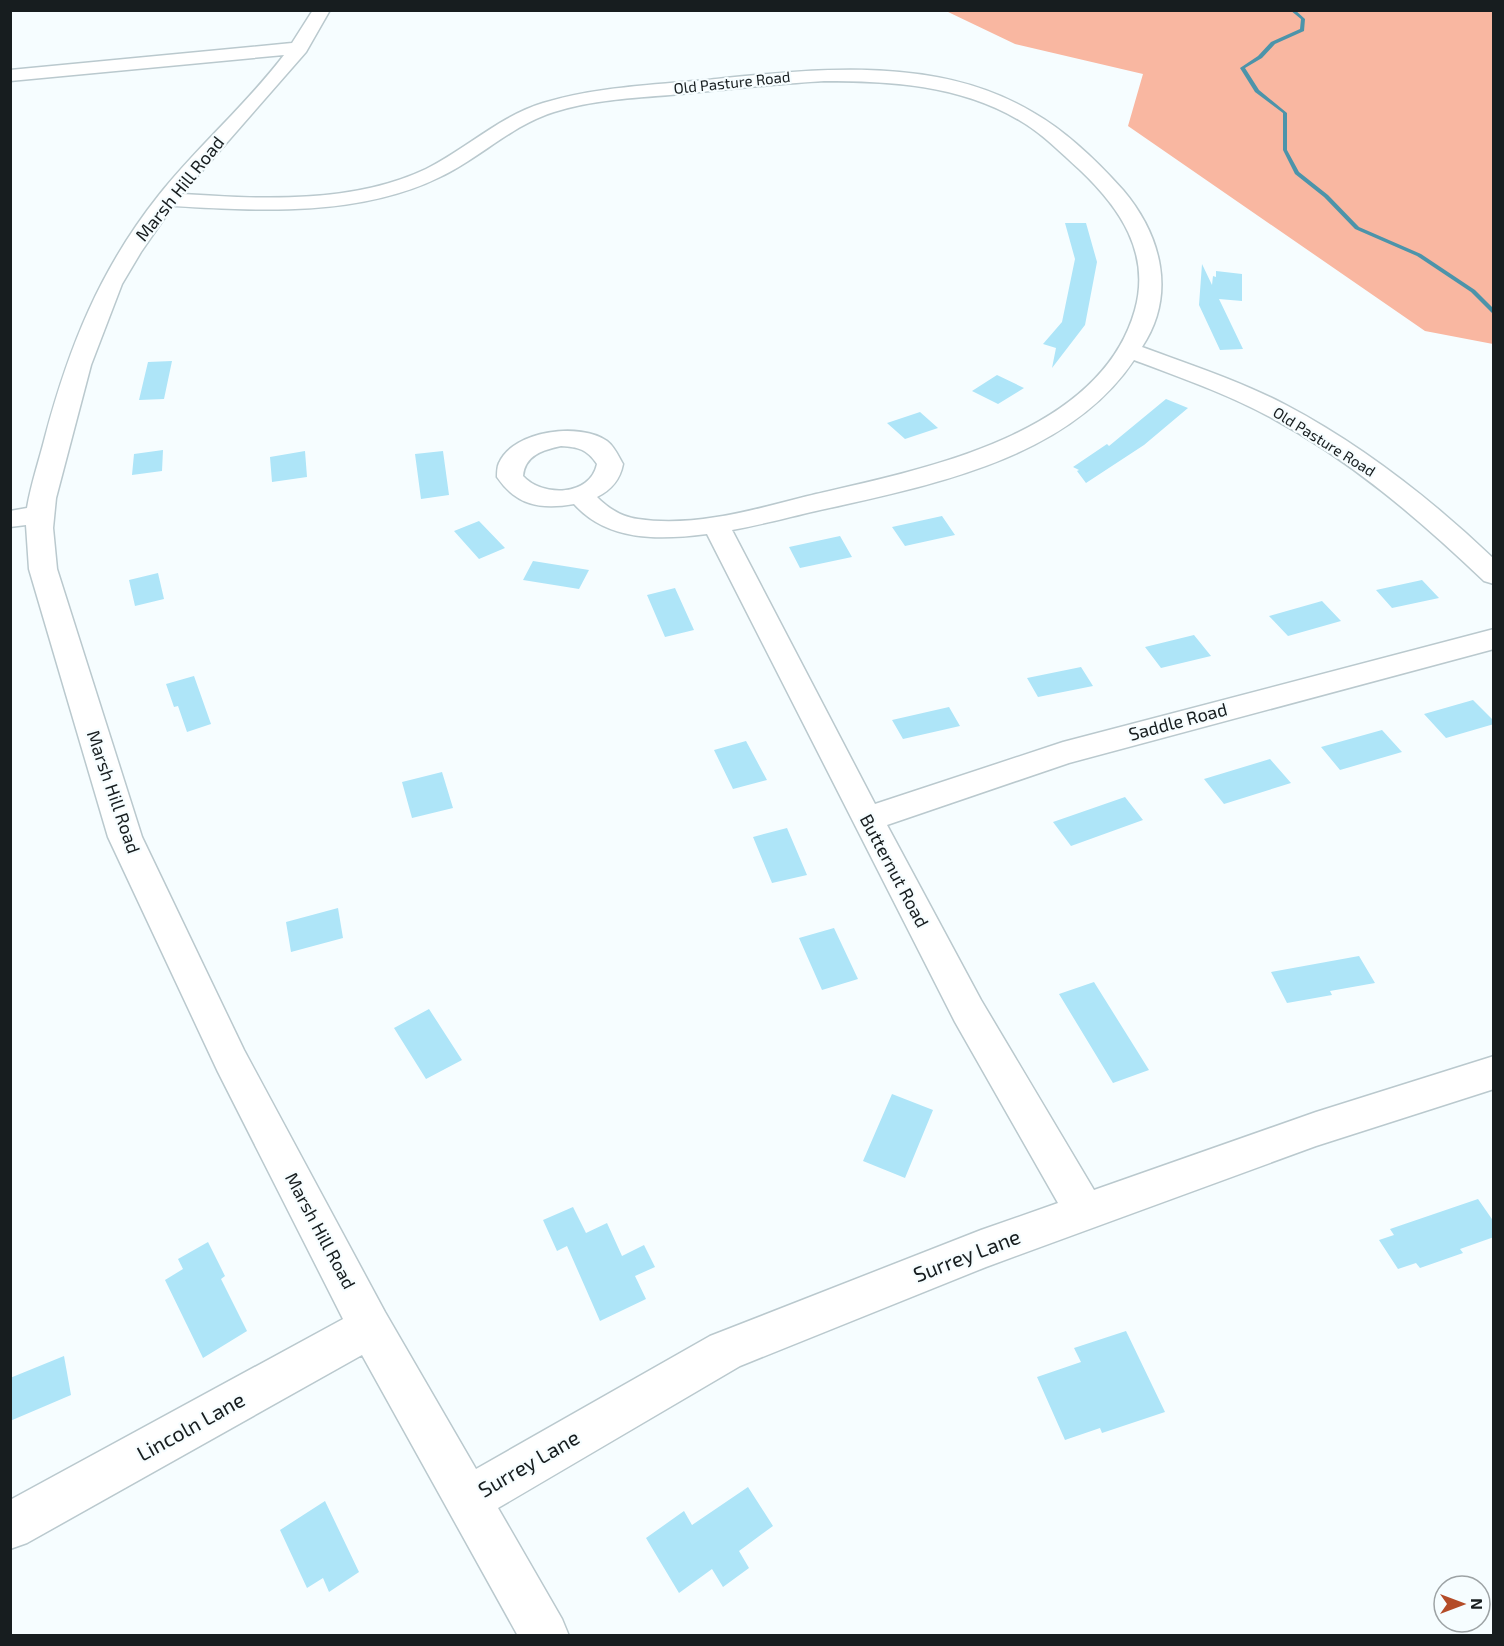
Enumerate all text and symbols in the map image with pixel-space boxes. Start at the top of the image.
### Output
street label: Old Pasture Road [673,67,791,97]
street label: Marsh Hill Road [130,131,228,245]
street label: Old Pasture Road [1270,402,1379,480]
street label: Saddle Road [1126,697,1229,745]
street label: Marsh Hill Road [83,727,145,856]
street label: Butternut Road [856,810,934,931]
street label: Marsh Hill Road [281,1169,361,1293]
street label: Surrey Lane [909,1223,1024,1286]
street label: Lincoln Lane [132,1386,248,1466]
street label: Surrey Lane [473,1424,583,1502]
north arrow [1432,1574,1492,1634]
text: N [1468,1598,1487,1610]

